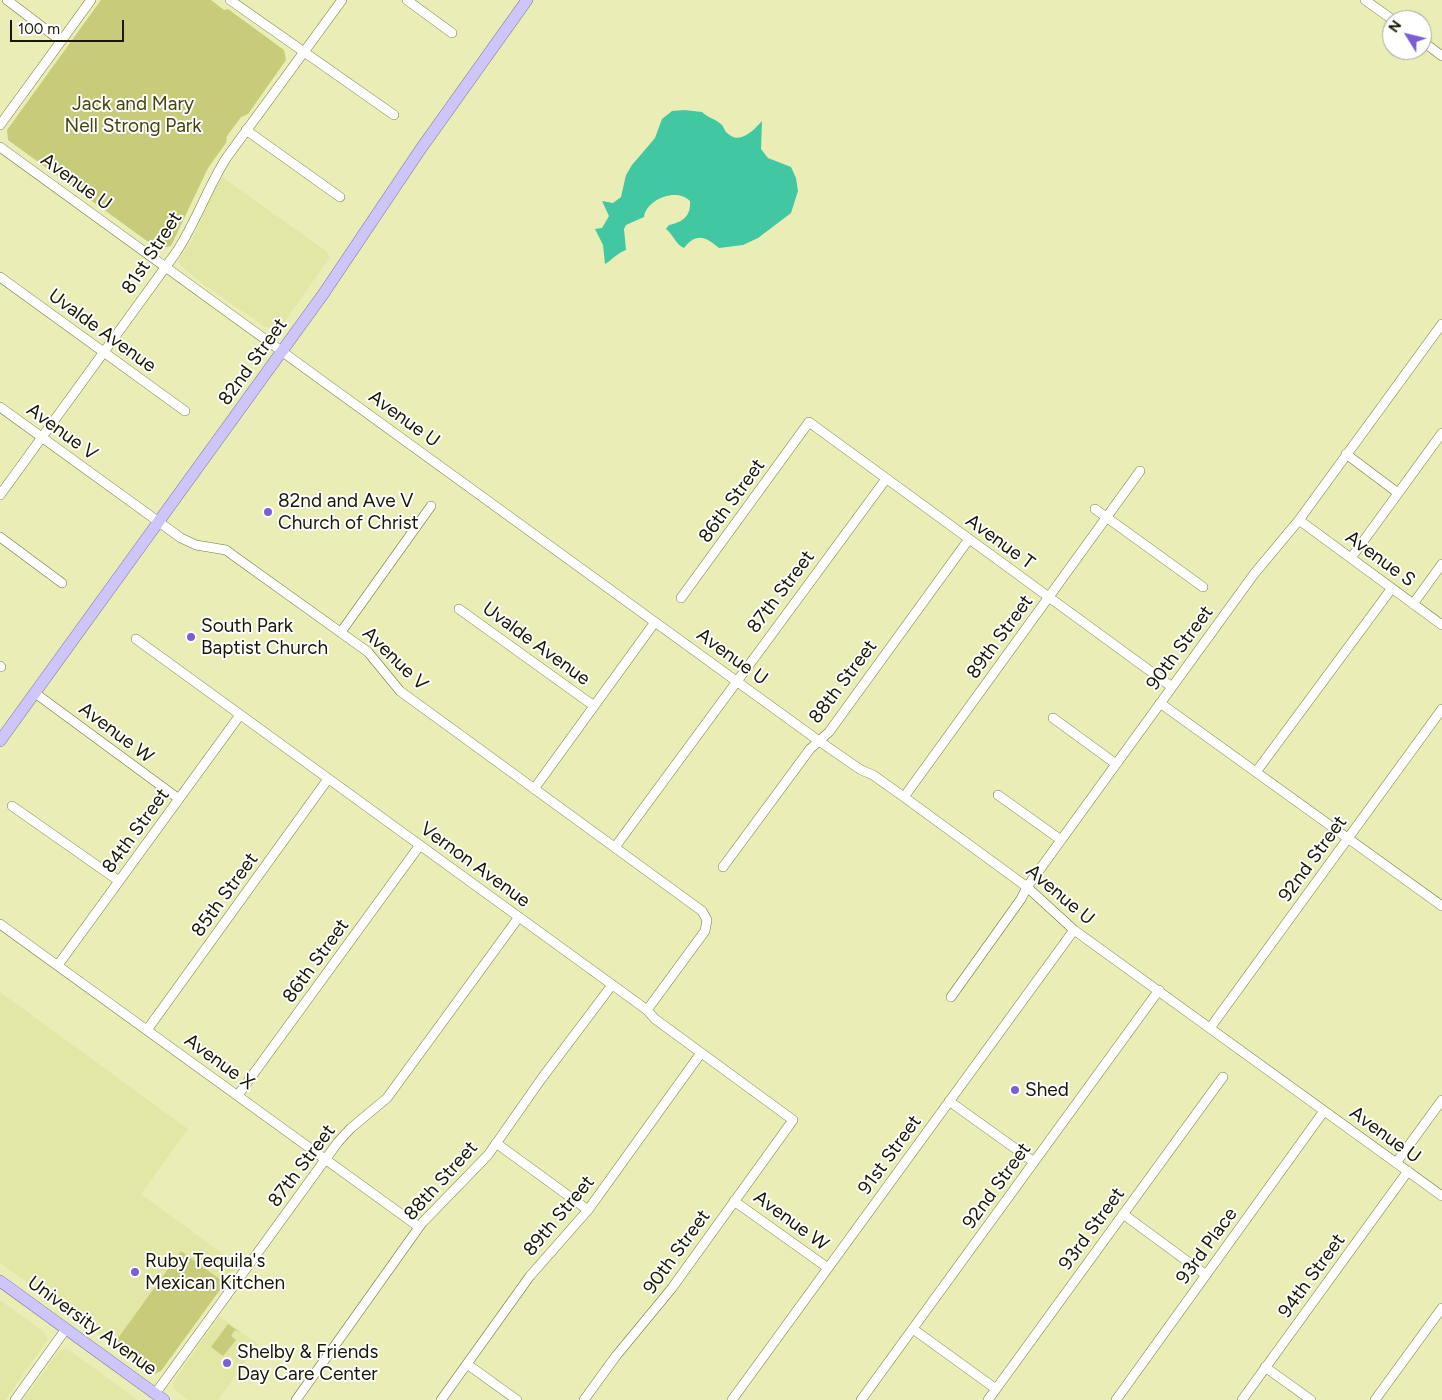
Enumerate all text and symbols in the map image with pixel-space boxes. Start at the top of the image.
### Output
scale bar [12,10,126,42]
north arrow [1382,10,1432,60]
text: N [1385,17,1405,36]
text: 100 m [18,20,60,38]
park label: Jack and Mary Nell Strong Park [64,93,202,137]
street label: Avenue U [36,149,116,215]
street label: 81st Street [117,208,187,298]
street label: Uvalde Avenue [44,284,160,378]
street label: 82nd Street [214,314,292,410]
street label: Avenue U [364,386,444,452]
street label: Avenue V [22,399,102,465]
street label: 86th Street [694,455,770,547]
place label: 82nd and Ave V Church of Christ [278,490,419,534]
marker: 82nd and Ave V Church of Christ [262,506,274,518]
street label: Avenue T [961,509,1039,575]
street label: Avenue S [1341,526,1419,592]
street label: 87th Street [743,546,819,638]
street label: 89th Street [962,591,1038,683]
street label: Uvalde Avenue [478,597,594,691]
street label: 90th Street [1142,601,1218,695]
place label: South Park Baptist Church [201,615,328,659]
street label: Avenue V [358,622,432,696]
street label: Avenue U [692,624,772,690]
marker: South Park Baptist Church [185,631,197,643]
street label: 88th Street [804,636,882,728]
street label: Avenue W [74,698,158,768]
street label: 84th Street [98,784,174,878]
street label: 92nd Street [1274,811,1352,907]
street label: Vernon Avenue [416,817,534,913]
street label: 85th Street [187,849,263,941]
street label: Avenue U [1021,860,1099,930]
street label: 86th Street [278,915,354,1007]
street label: Avenue X [180,1029,258,1095]
place label: Shed [1025,1079,1069,1101]
marker: Shed [1009,1084,1021,1096]
street label: Avenue U [1345,1102,1425,1168]
street label: 91st Street [854,1111,926,1199]
street label: 87th Street [264,1120,340,1212]
street label: 88th Street [399,1137,483,1225]
street label: 92nd Street [958,1138,1036,1234]
street label: 89th Street [519,1171,599,1261]
street label: 93rd Street [1054,1183,1130,1275]
street label: Avenue W [749,1186,833,1256]
street label: 93rd Place [1172,1203,1242,1289]
street label: 90th Street [639,1205,715,1299]
street label: 94th Street [1274,1230,1350,1322]
place label: Ruby Tequila's Mexican Kitchen [145,1250,285,1294]
marker: Ruby Tequila's Mexican Kitchen [129,1266,141,1278]
street label: University Avenue [23,1271,161,1381]
place label: Shelby & Friends Day Care Center [237,1341,378,1385]
marker: Shelby & Friends Day Care Center [221,1357,233,1369]

